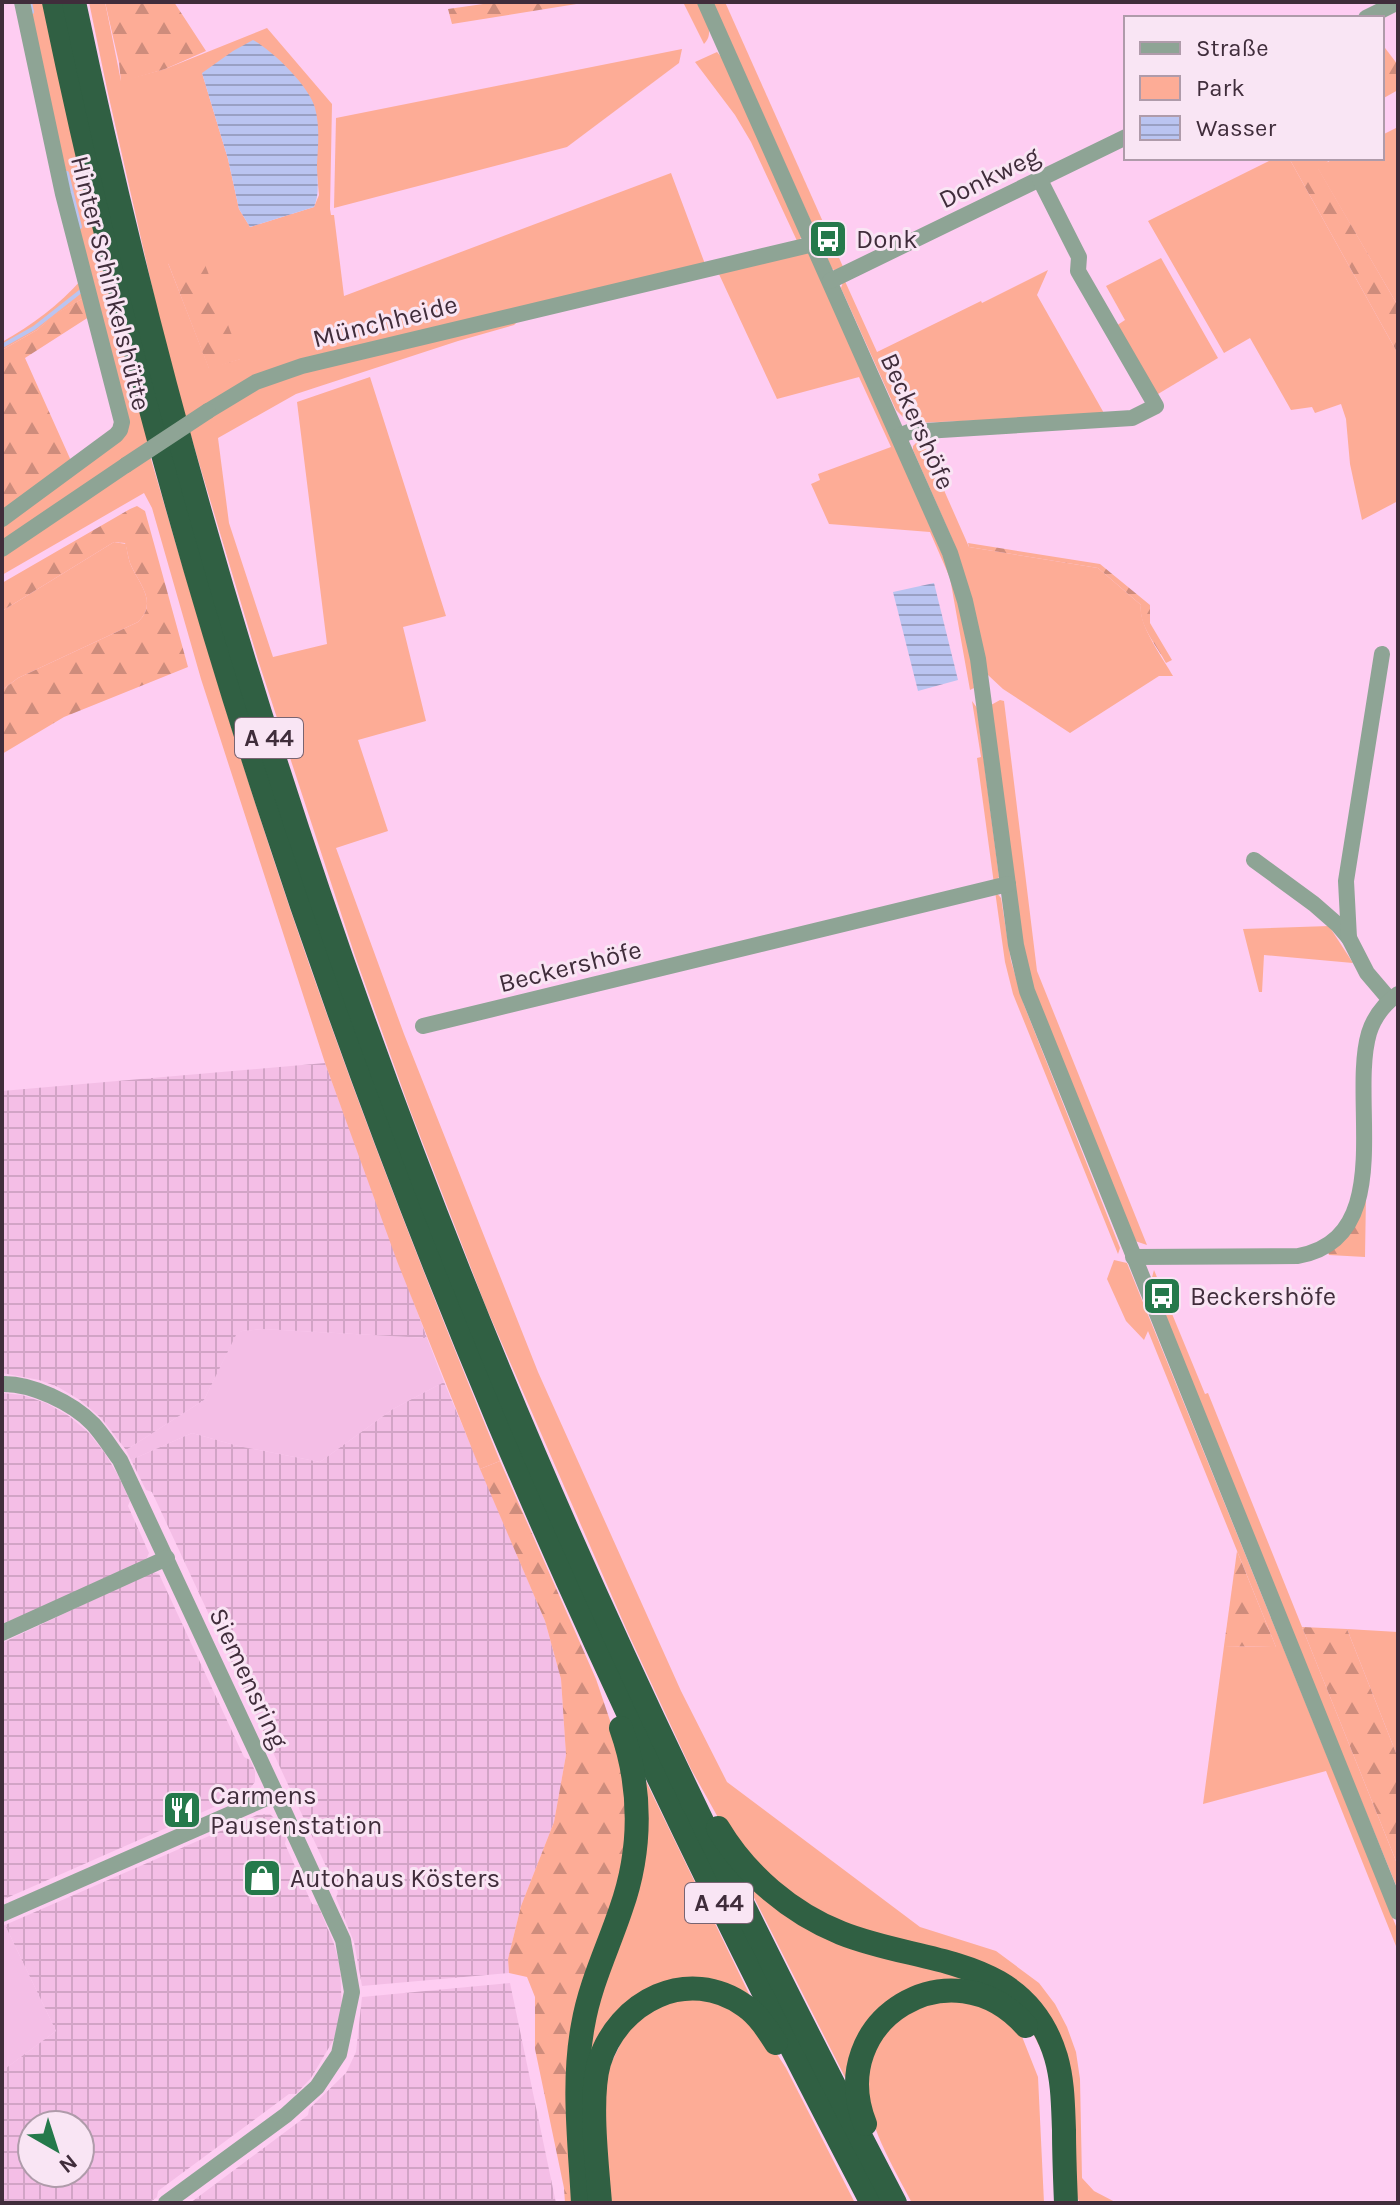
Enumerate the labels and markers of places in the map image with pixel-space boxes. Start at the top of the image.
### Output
bus stop icon: Donk [807,218,849,260]
place label: Donk [856,224,918,255]
bus stop icon: Beckershöfe [1141,1275,1183,1317]
place label: Beckershöfe [1190,1281,1336,1312]
place label: Carmens Pausenstation [210,1780,382,1841]
restaurant icon: Carmens Pausenstation [161,1789,203,1831]
shop icon: Autohaus Kösters [241,1857,283,1899]
place label: Autohaus Kösters [290,1863,500,1894]

